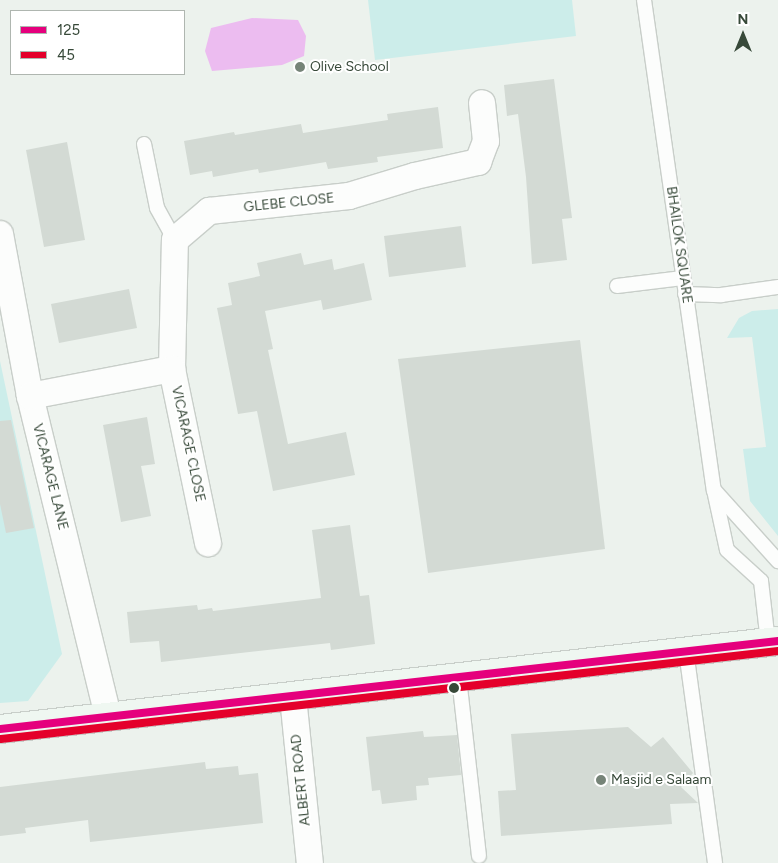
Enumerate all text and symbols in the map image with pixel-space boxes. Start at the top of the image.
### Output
legend [10,10,185,75]
north arrow [718,10,768,60]
text: N [738,11,748,28]
text: 125 [57,21,80,39]
text: 45 [57,46,75,64]
place label: Olive School [310,59,389,75]
marker: Olive School [294,61,306,73]
street label: BHAILOK SQUARE [662,185,696,305]
street label: GLEBE CLOSE [243,190,335,216]
street label: VICARAGE CLOSE [167,384,209,504]
street label: VICARAGE LANE [29,422,71,532]
unlabelled marker [449,683,459,693]
street label: ALBERT ROAD [288,733,314,827]
place label: Masjid e Salaam [611,772,711,788]
marker: Masjid e Salaam [595,774,607,786]

